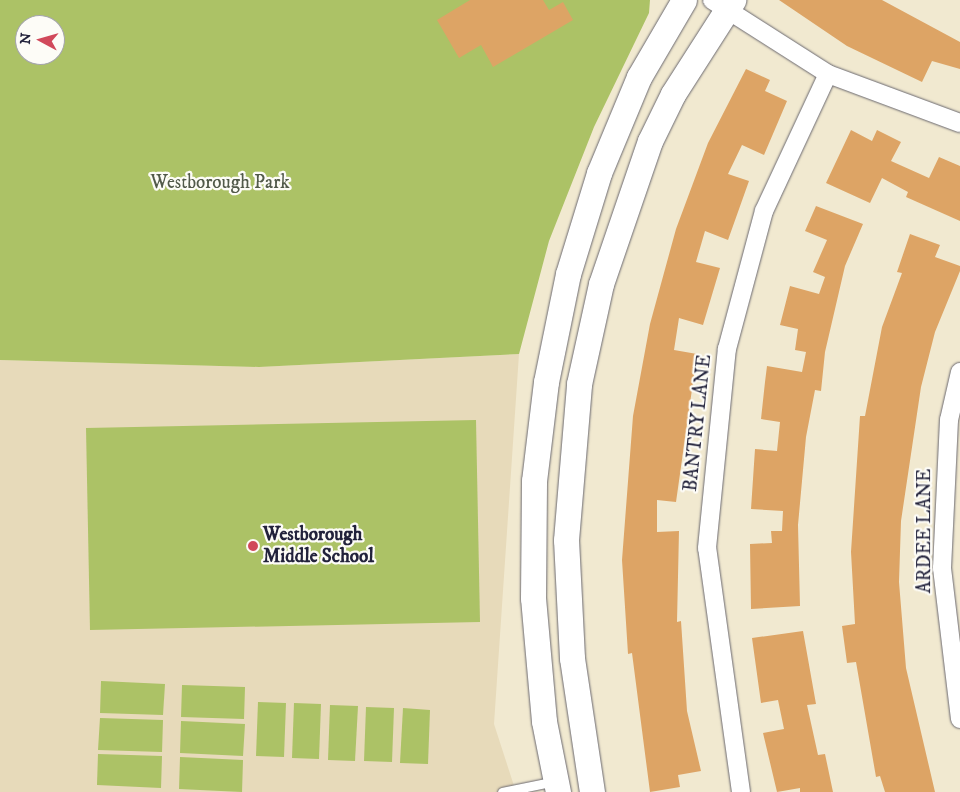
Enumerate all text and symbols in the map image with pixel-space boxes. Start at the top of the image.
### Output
north arrow [15,15,65,65]
text: N [17,32,36,45]
park label: Westborough Park [150,172,290,194]
street label: BANTRY LANE [679,353,717,493]
street label: ARDEE LANE [914,469,936,593]
place label: Westborough Middle School [263,524,374,568]
marker: Westborough Middle School [247,540,259,552]

